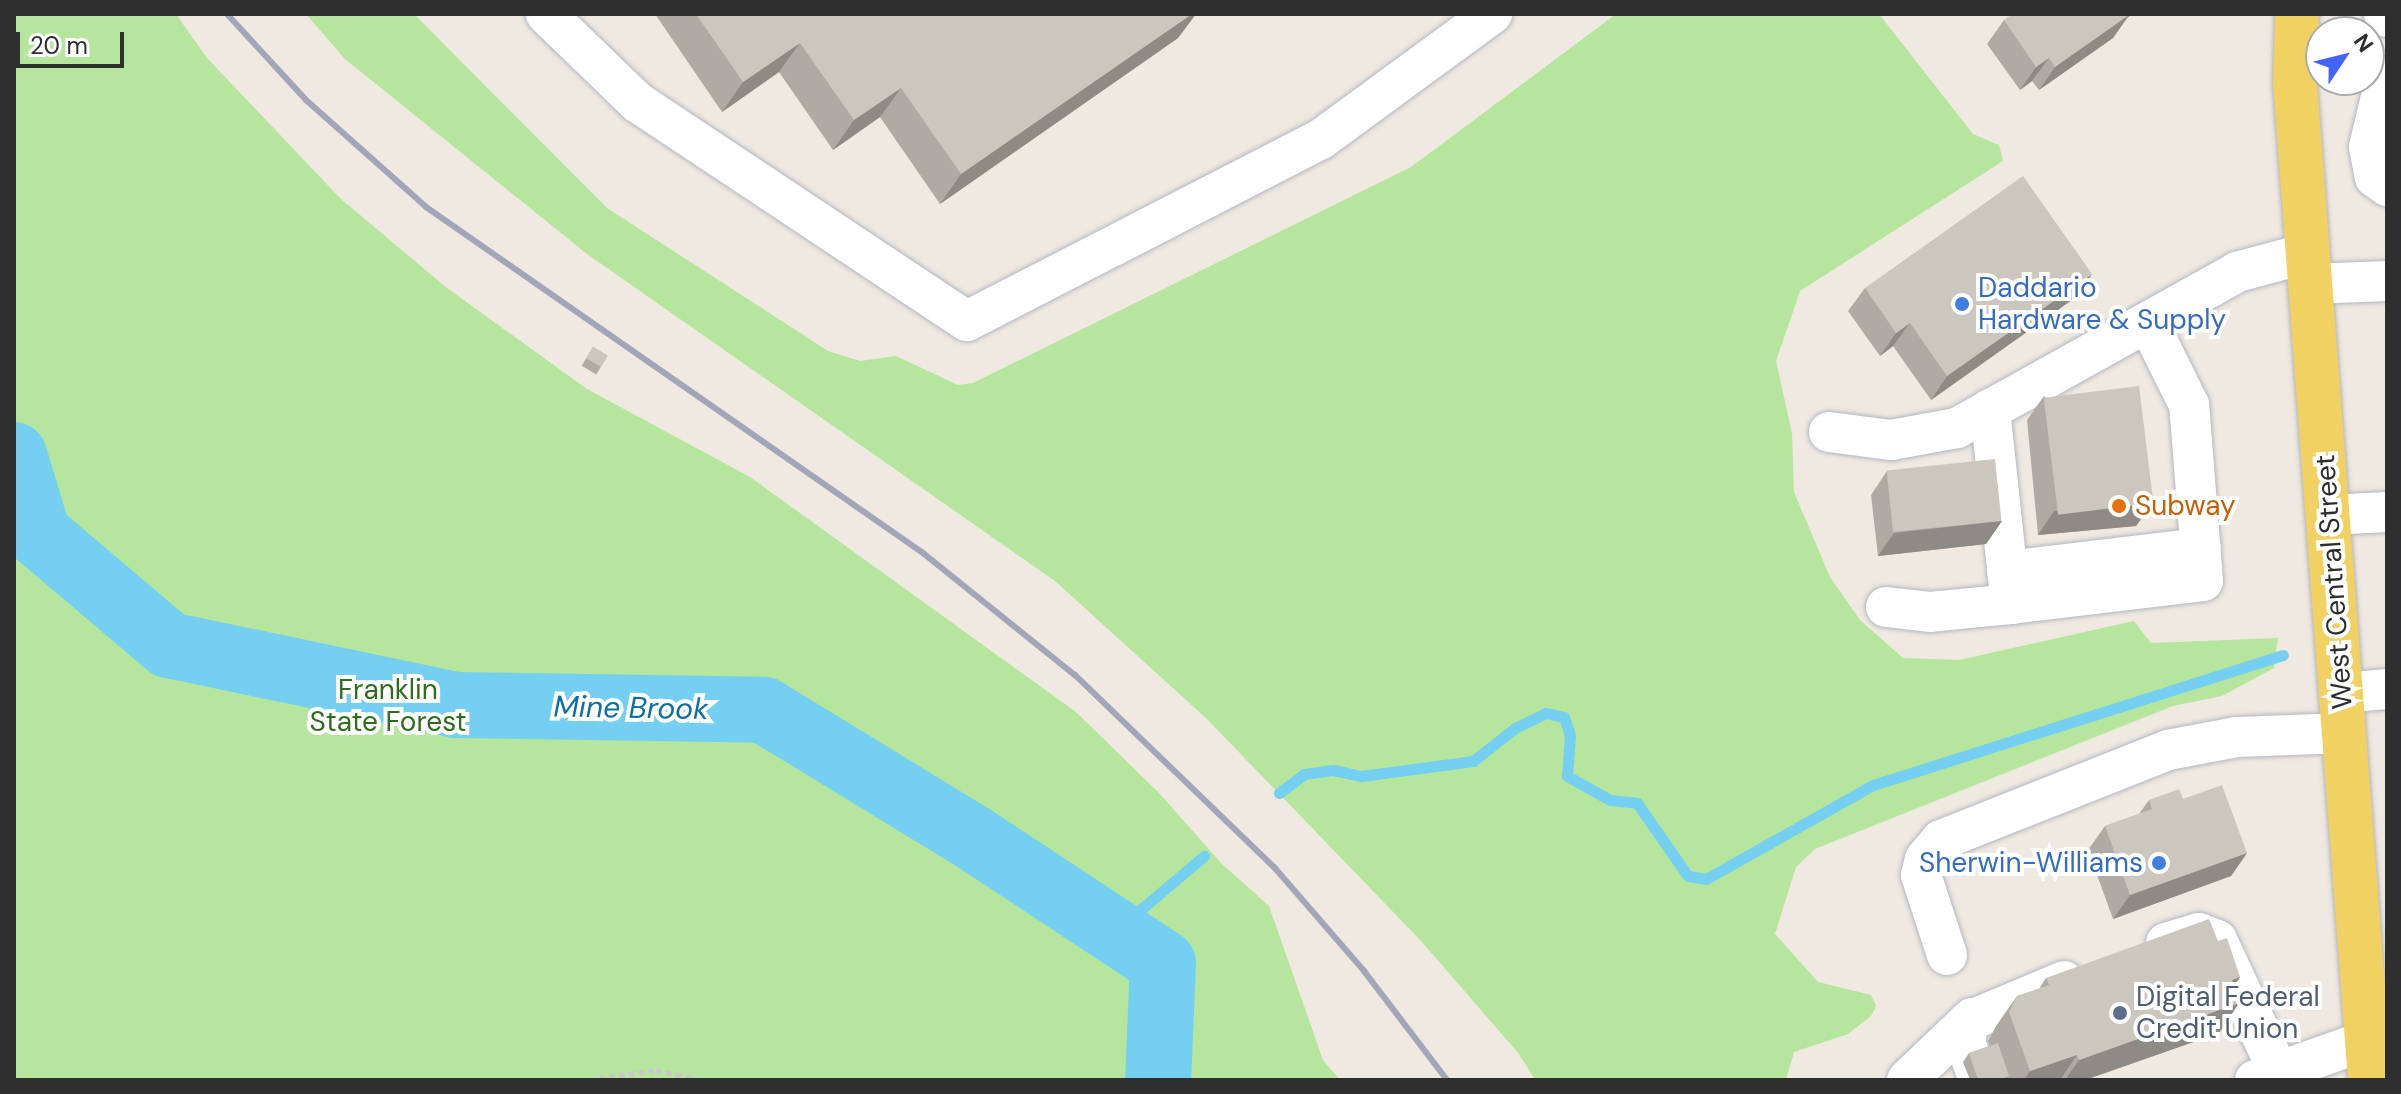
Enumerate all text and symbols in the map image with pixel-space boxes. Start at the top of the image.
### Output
scale bar [20,16,128,66]
north arrow [2305,16,2385,96]
text: N [2347,28,2380,58]
text: 20 m [30,30,88,61]
place label: Daddario Hardware & Supply [1978,271,2226,337]
marker: Daddario Hardware & Supply [1953,295,1971,313]
street label: West Central Street [2308,454,2360,710]
place label: Subway [2135,489,2236,523]
marker: Subway [2110,497,2128,515]
park label: Franklin State Forest [309,673,467,739]
water label: Mine Brook [553,689,709,727]
place label: Sherwin-Williams [1919,846,2143,880]
marker: Sherwin-Williams [2150,854,2168,872]
place label: Digital Federal Credit Union [2136,980,2320,1046]
marker: Digital Federal Credit Union [2111,1004,2129,1022]

